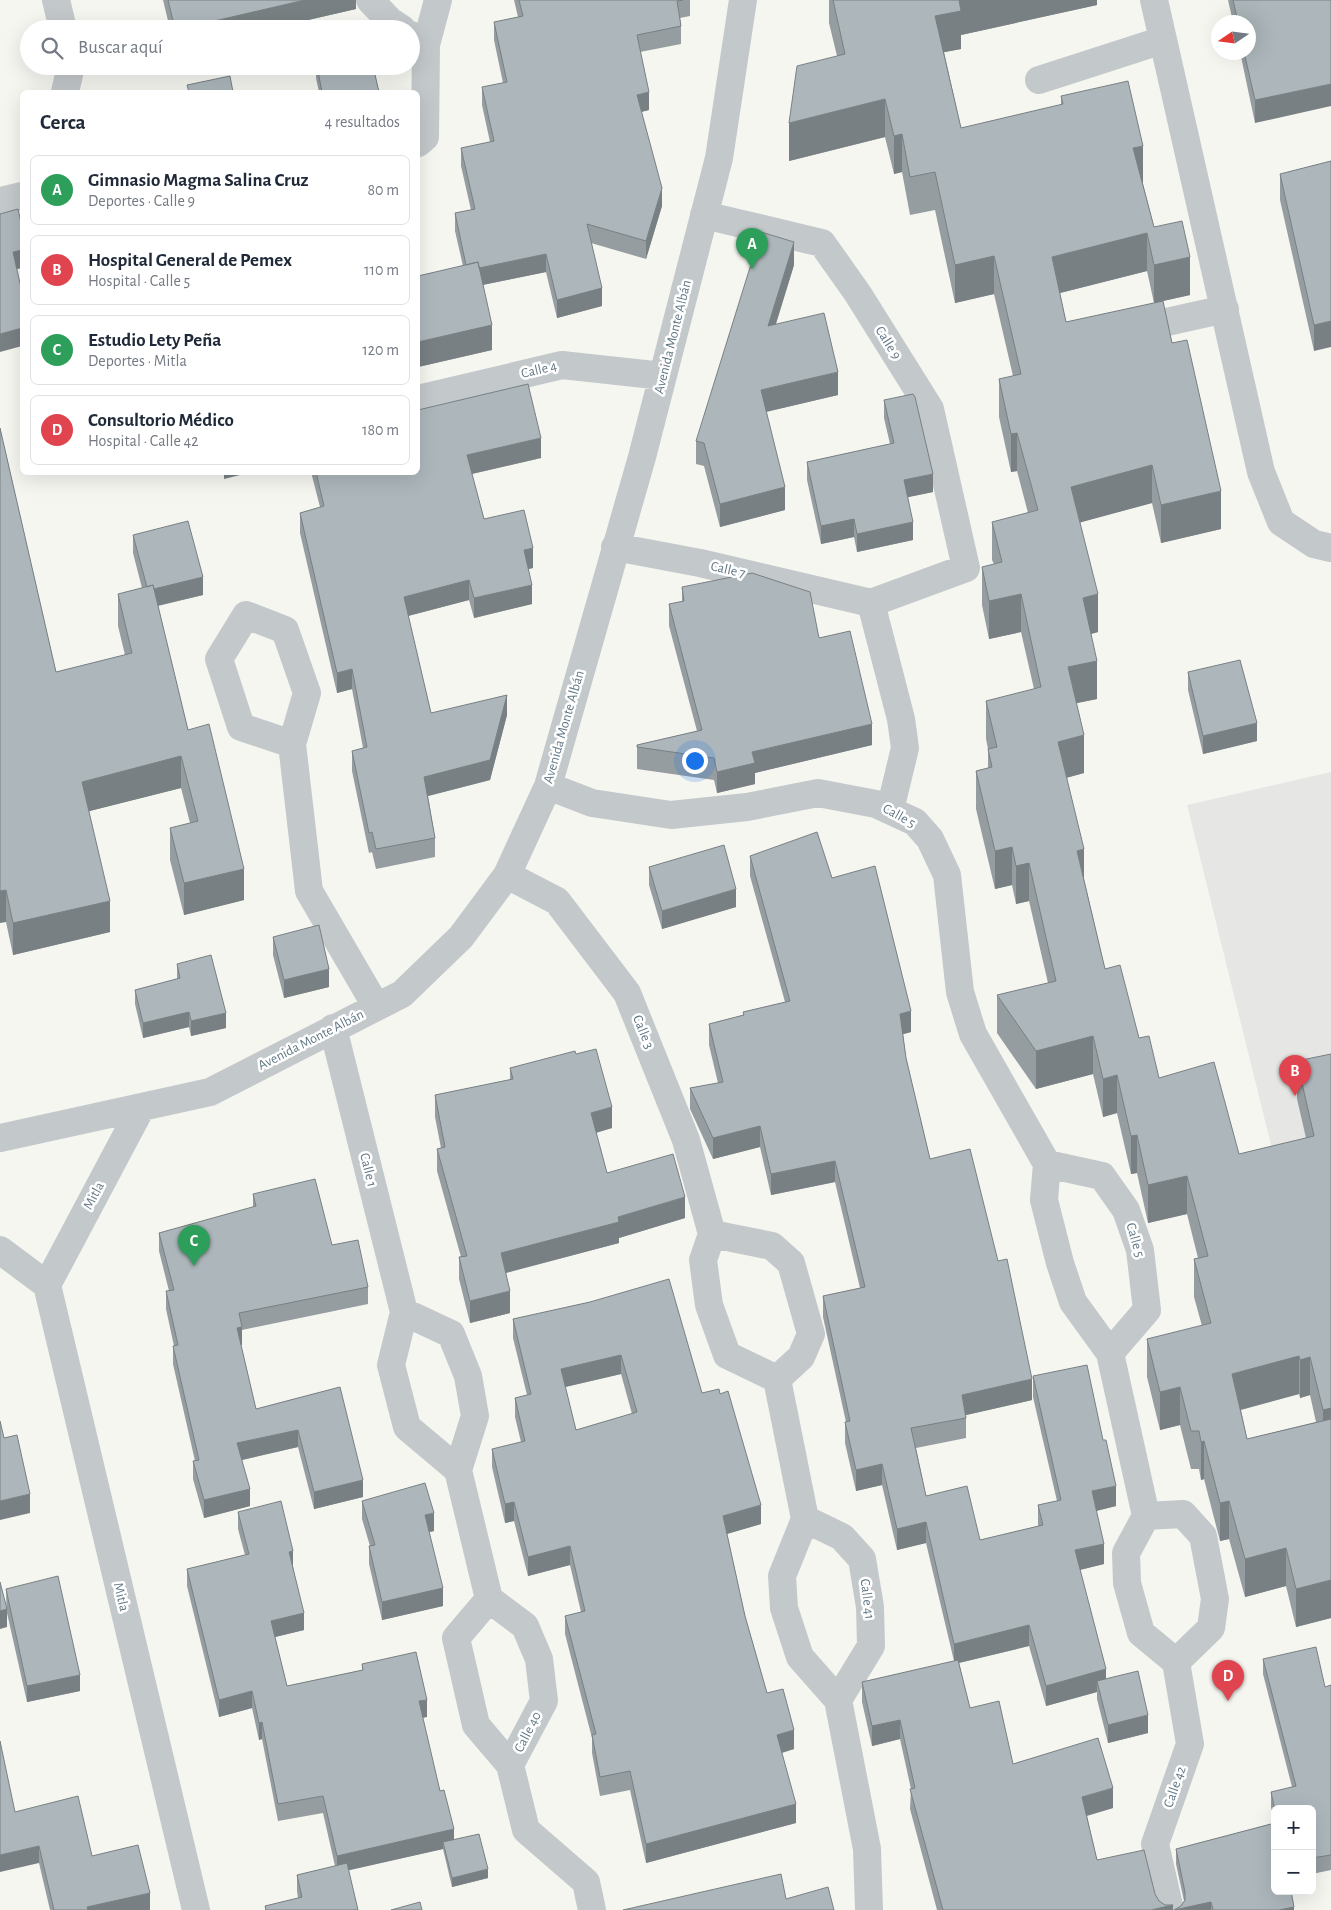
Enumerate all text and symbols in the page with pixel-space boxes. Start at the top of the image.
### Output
north arrow [1211,15,1256,60]
search box [20,20,420,75]
icon: search [38,34,66,62]
text: Buscar aquí [78,38,163,57]
text: Cerca [40,112,86,133]
text: 4 resultados [325,114,400,130]
text: Gimnasio Magma Salina Cruz [88,171,309,190]
text: A [52,182,62,198]
text: 80 m [368,182,399,198]
text: Deportes · Calle 9 [88,193,195,209]
pin: A [736,228,768,269]
text: Hospital General de Pemex [88,251,292,270]
text: B [52,262,62,278]
text: 110 m [364,262,399,278]
text: Hospital · Calle 5 [88,273,190,289]
street label: Avenida Monte Albán [652,279,694,395]
street label: Calle 9 [873,324,903,362]
text: Estudio Lety Peña [88,331,221,350]
text: C [53,342,61,358]
text: 120 m [362,342,399,358]
text: Deportes · Mitla [88,353,187,369]
street label: Calle 4 [520,359,558,381]
text: Consultorio Médico [88,411,234,430]
text: D [52,422,62,438]
text: 180 m [362,422,399,438]
text: Hospital · Calle 42 [88,433,198,449]
street label: Calle 7 [709,559,747,581]
street label: Avenida Monte Albán [541,669,587,785]
your location [682,748,708,774]
street label: Calle 5 [880,801,918,831]
street label: Avenida Monte Albán [256,1007,366,1073]
street label: Calle 3 [630,1013,656,1051]
pin: B [1279,1055,1311,1096]
street label: Calle 1 [357,1152,379,1188]
street label: Mitla [81,1180,107,1212]
street label: Calle 5 [1123,1221,1147,1259]
pin: C [178,1225,210,1266]
street label: Calle 41 [858,1578,876,1620]
street label: Mitla [111,1581,131,1613]
pin: D [1212,1660,1244,1701]
street label: Calle 40 [512,1709,544,1755]
street label: Calle 42 [1161,1765,1189,1809]
map controls [1271,1805,1316,1895]
button: + [1271,1805,1316,1850]
button: − [1271,1850,1316,1895]

